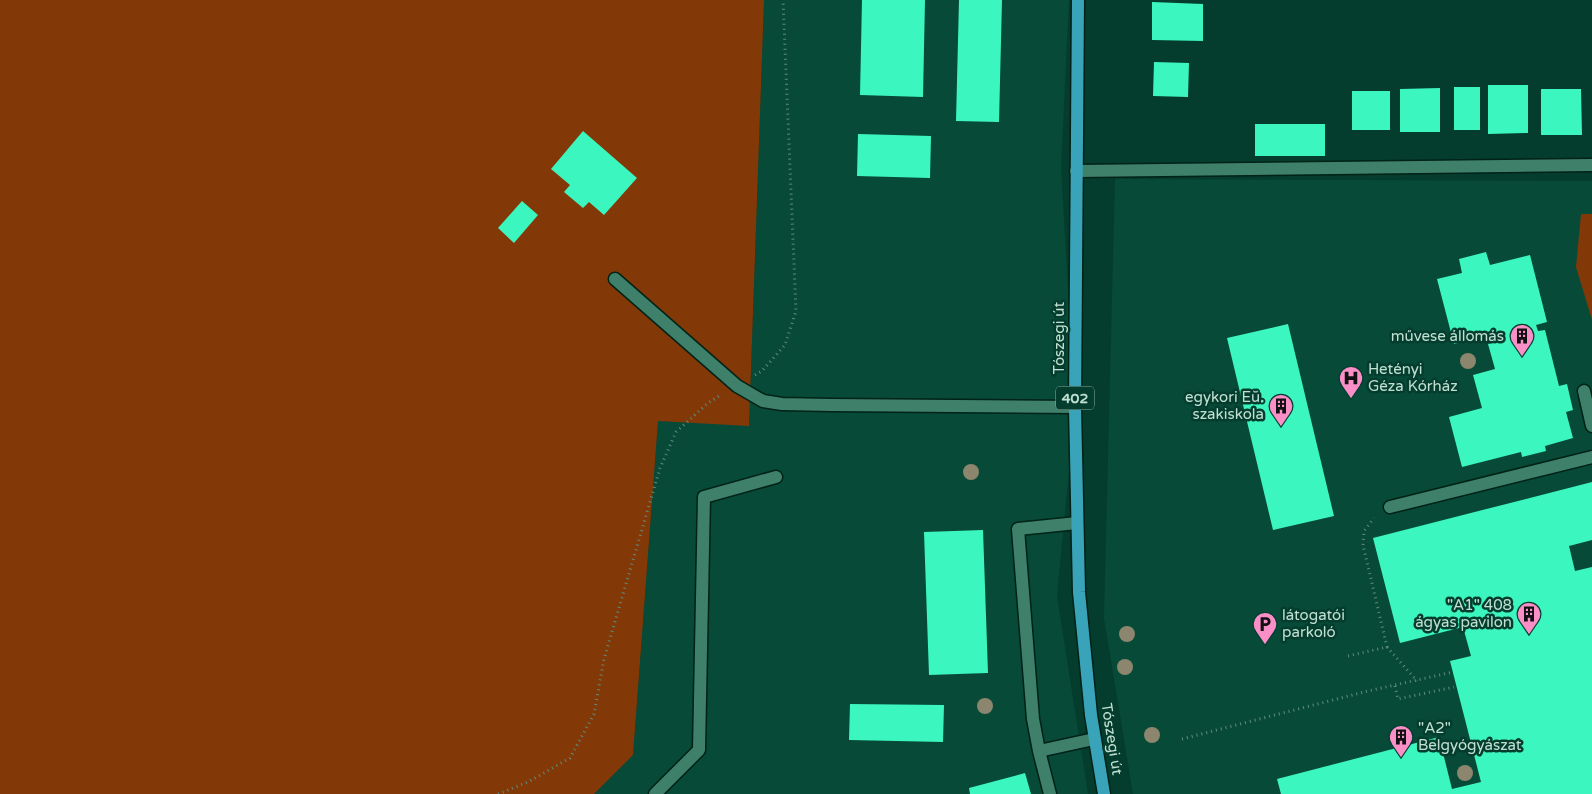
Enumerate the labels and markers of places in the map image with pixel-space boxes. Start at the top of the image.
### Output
building icon: művese állomás [1509,323,1535,357]
place label: művese állomás [1391,327,1504,345]
place label: Hetényi Géza Kórház [1368,360,1458,395]
hospital icon: Hetényi Géza Kórház [1338,365,1364,399]
place label: egykori Eü. szakiskola [1185,388,1264,423]
building icon: egykori Eü. szakiskola [1268,393,1294,427]
place label: "A1" 408 ágyas pavilon [1415,596,1512,631]
building icon: "A1" 408 ágyas pavilon [1516,601,1542,635]
place label: látogatói parkoló [1282,606,1345,641]
parking icon: látogatói parkoló [1252,611,1278,645]
place label: "A2" Belgyógyászat [1418,719,1522,754]
building icon: "A2" Belgyógyászat [1388,724,1414,758]

